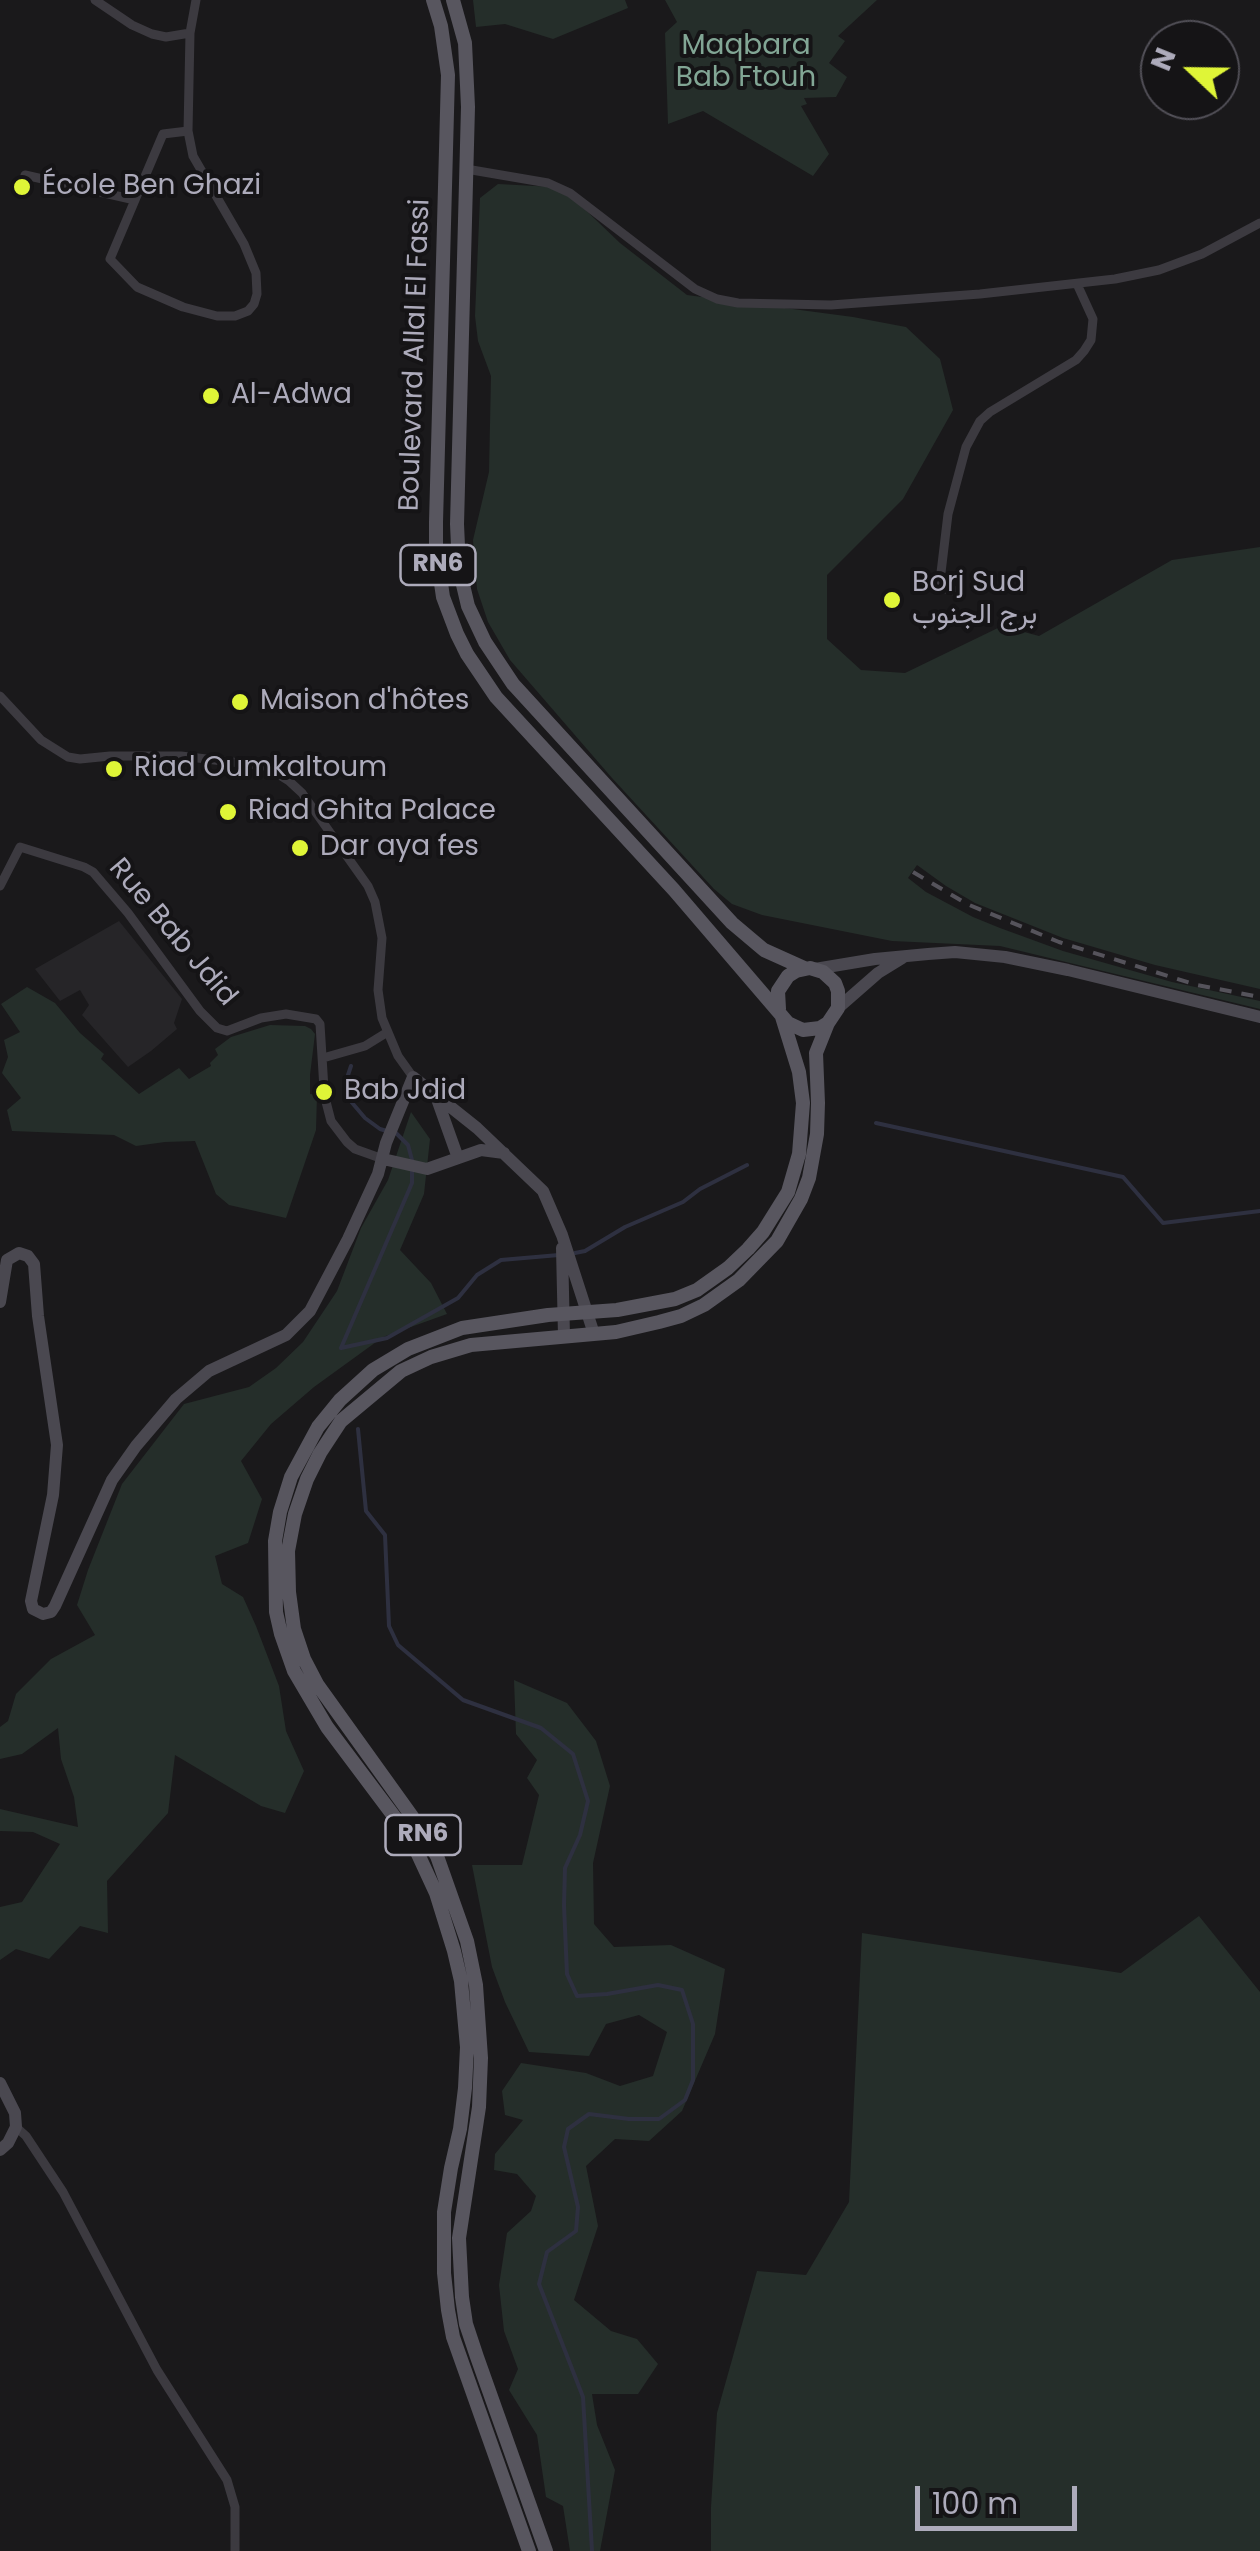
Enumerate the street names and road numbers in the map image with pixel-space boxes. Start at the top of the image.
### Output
street label: Boulevard Allal El Fassi [394,198,438,512]
road number: RN6 [400,545,476,585]
street label: Rue Bab Jdid [101,853,243,1013]
road number: RN6 [386,1815,460,1855]

